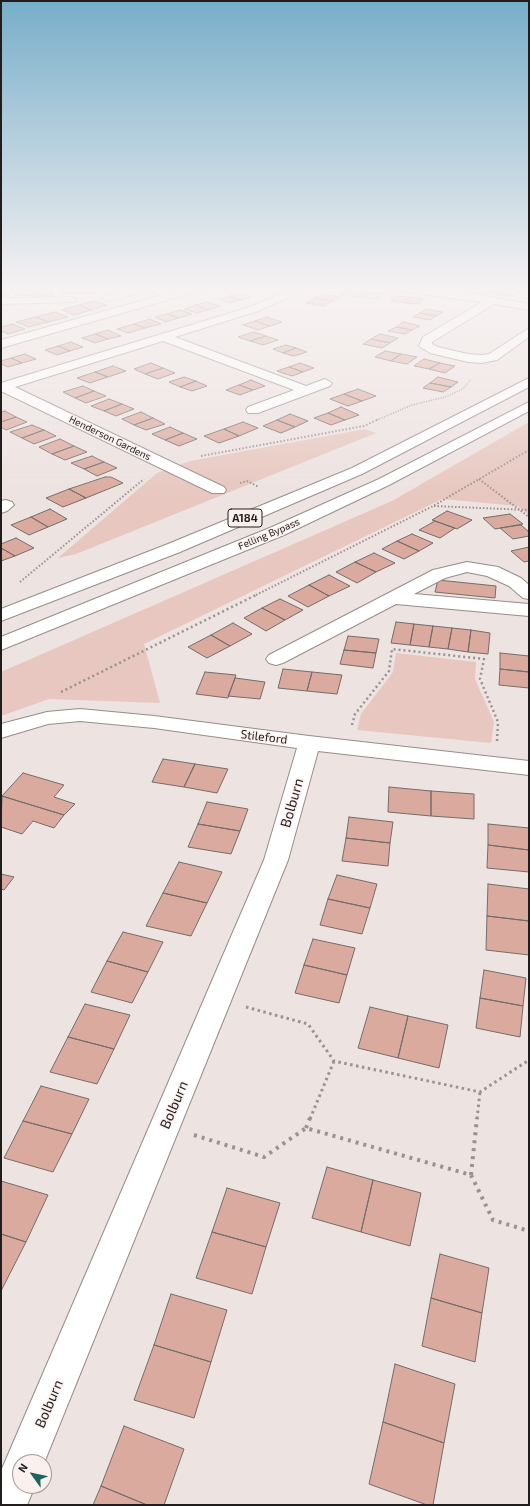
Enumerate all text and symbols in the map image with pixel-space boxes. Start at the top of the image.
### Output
street label: Henderson Gardens [67,413,153,463]
road number: A184 [228,509,262,527]
street label: Felling Bypass [236,516,302,552]
street label: Stileford [240,727,288,747]
street label: Bolburn [277,776,307,830]
street label: Bolburn [156,1078,192,1132]
street label: Bolburn [31,1377,67,1431]
north arrow [12,1454,52,1494]
text: N [15,1461,30,1475]

